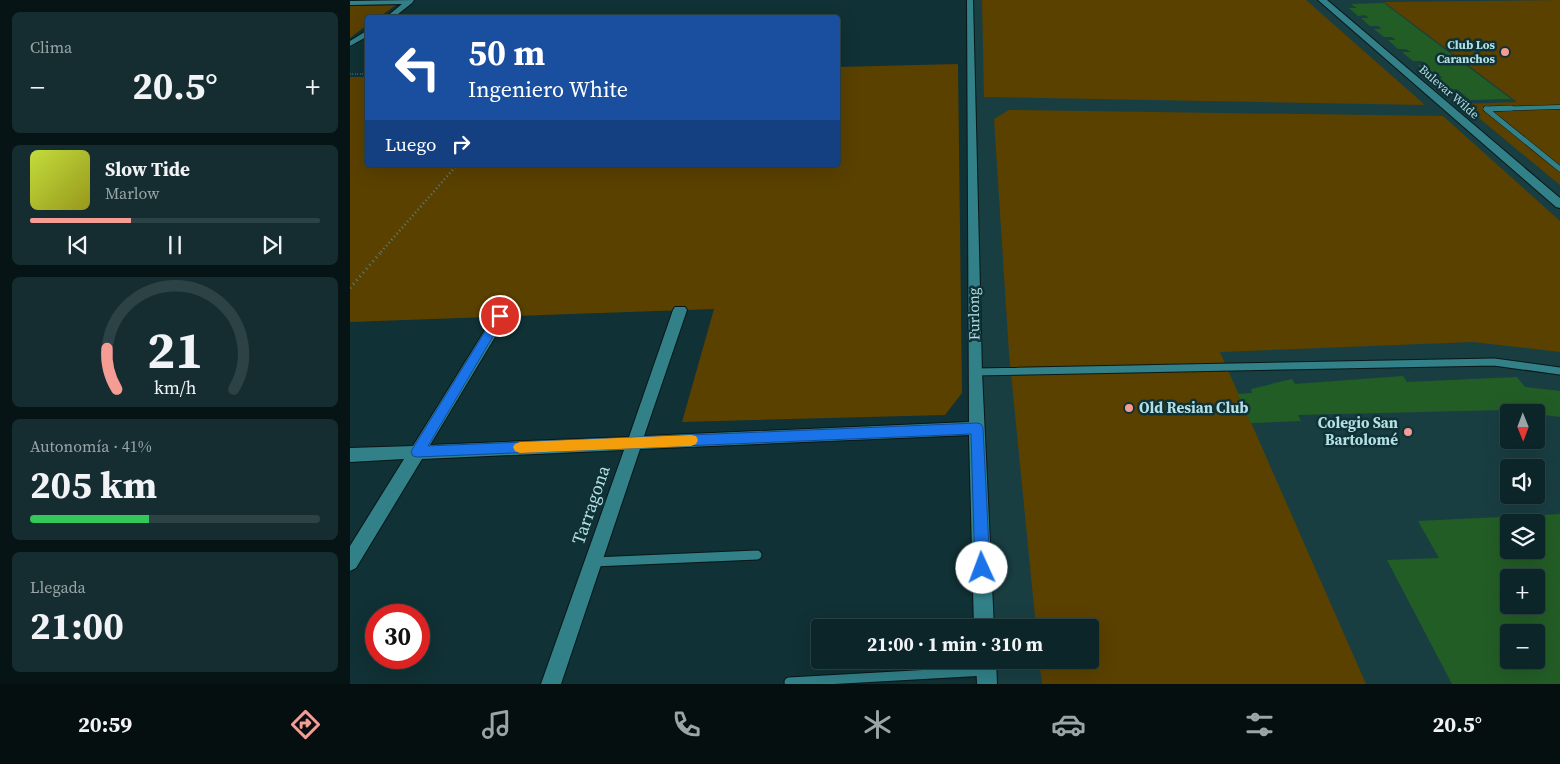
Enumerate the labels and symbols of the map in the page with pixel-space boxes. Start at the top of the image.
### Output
place label: Club Los Caranchos [1437,37,1496,67]
marker: Club Los Caranchos [1499,46,1511,58]
street label: Bulevar Wilde [1416,61,1482,123]
street label: Furlong [963,287,984,341]
pin [479,295,521,337]
place label: Old Resian Club [1139,397,1249,418]
marker: Old Resian Club [1123,402,1135,414]
north arrow [1500,404,1545,449]
place label: Colegio San Bartolomé [1318,412,1398,450]
marker: Colegio San Bartolomé [1402,426,1414,438]
street label: Tarragona [565,461,616,548]
position arrow [955,541,1007,593]
speed limit sign: 30 [365,604,430,669]

